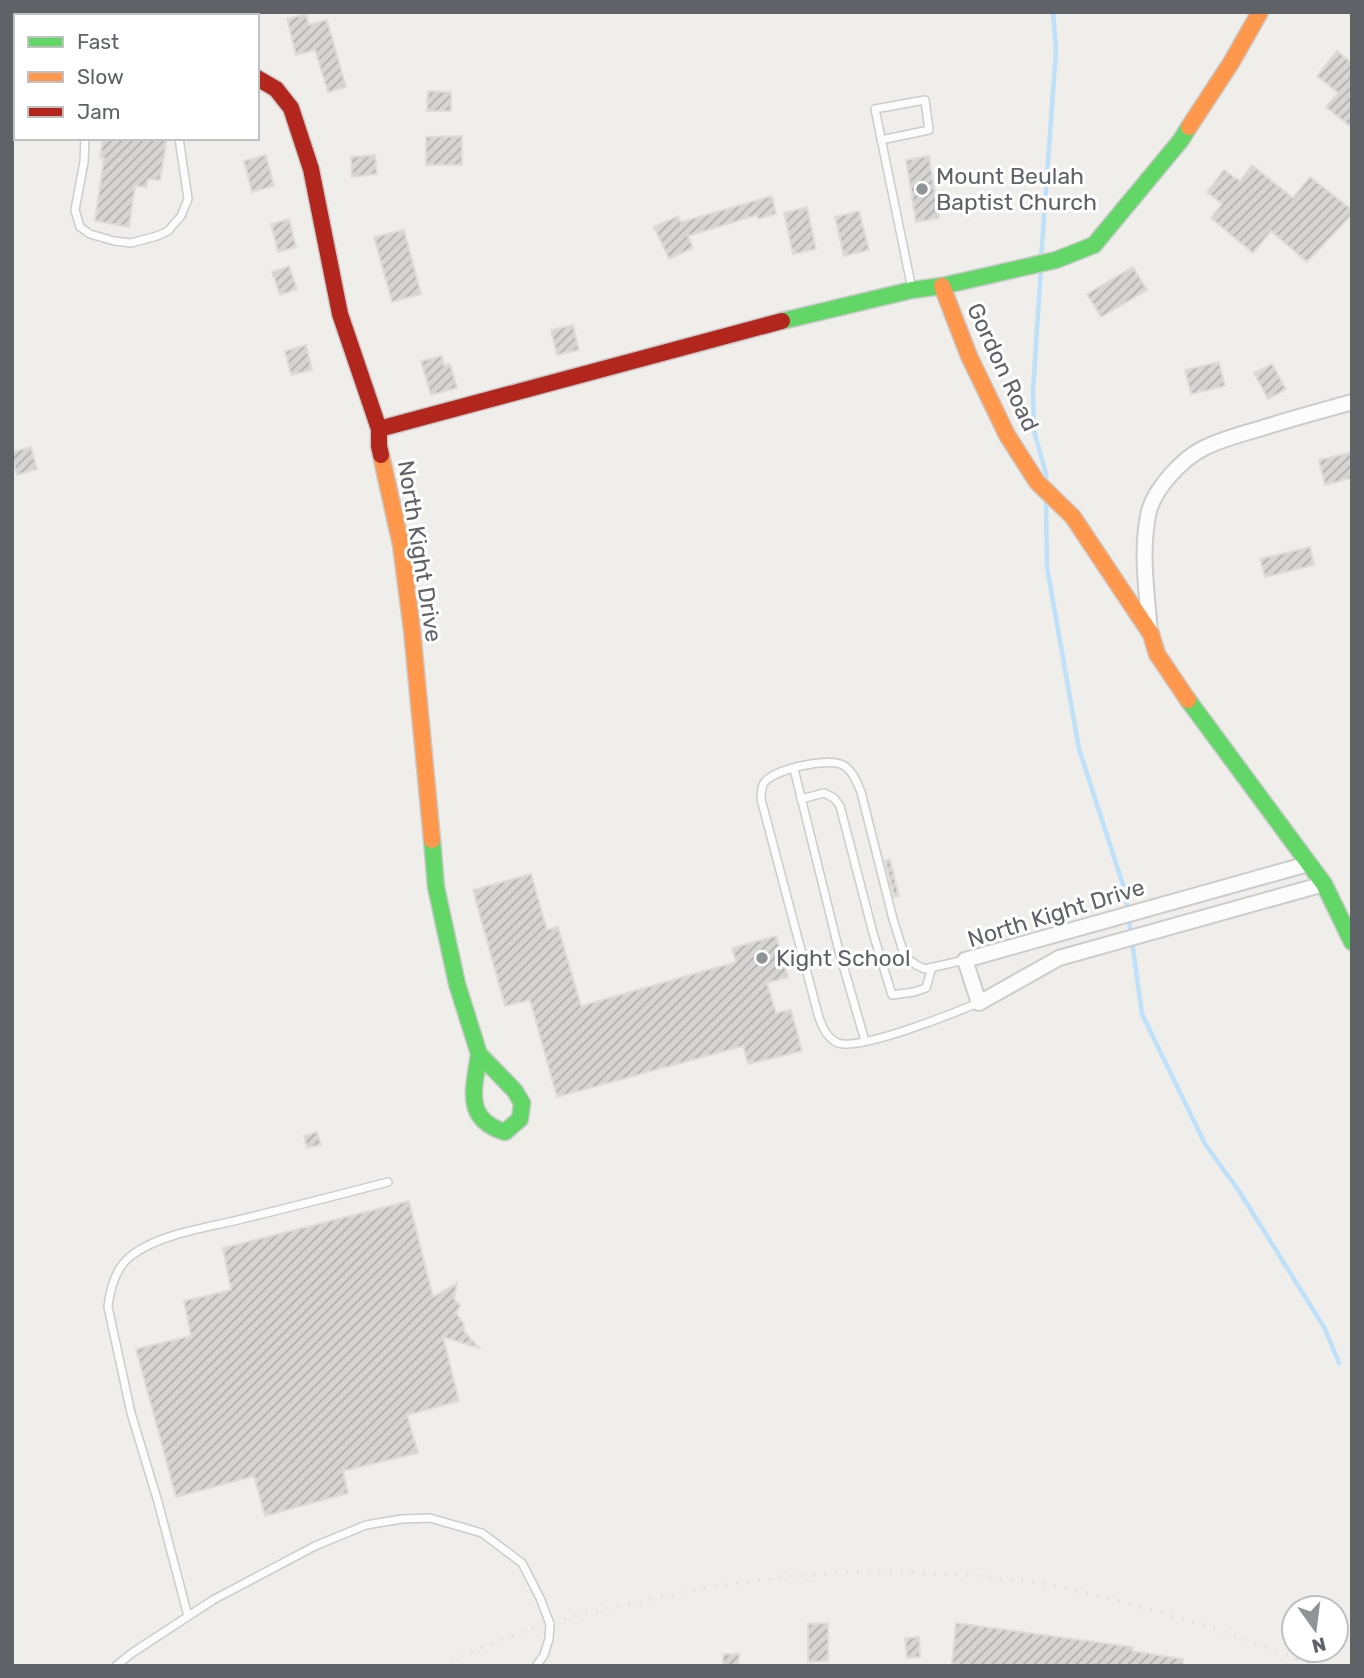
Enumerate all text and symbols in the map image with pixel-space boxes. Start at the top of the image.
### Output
legend [14,14,259,140]
text: Fast [77,29,119,54]
text: Slow [77,64,124,89]
text: Jam [77,99,121,124]
place label: Mount Beulah Baptist Church [936,162,1097,216]
marker: Mount Beulah Baptist Church [914,181,930,197]
street label: Gordon Road [961,298,1045,436]
street label: North Kight Drive [392,458,448,644]
street label: North Kight Drive [964,873,1148,953]
place label: Kight School [776,944,911,972]
marker: Kight School [754,950,770,966]
north arrow [1280,1594,1350,1664]
text: N [1310,1632,1328,1658]

